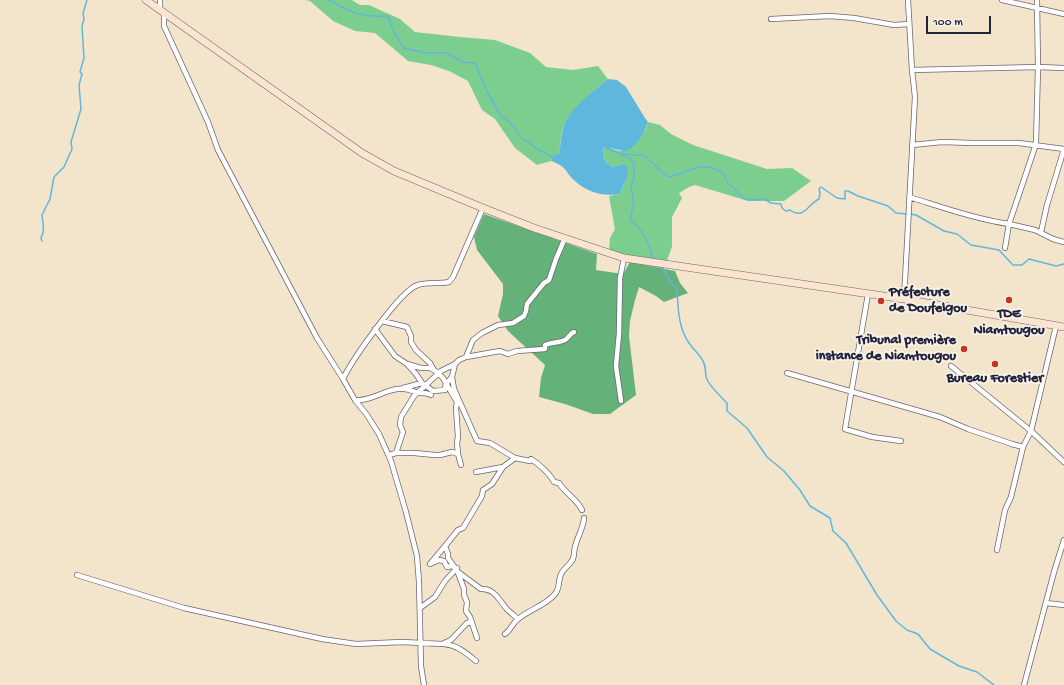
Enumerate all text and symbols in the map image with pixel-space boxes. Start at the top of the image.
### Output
scale bar [928,8,993,34]
text: 100 m [933,16,963,30]
place label: Préfecture de Doufelgou [889,285,967,318]
marker: TDE Niamtougou [1004,295,1014,305]
marker: Préfecture de Doufelgou [876,296,886,306]
place label: TDE Niamtougou [973,307,1045,340]
place label: Tribunal première instance de Niamtougou [816,333,956,366]
marker: Tribunal première instance de Niamtougou [959,344,969,354]
marker: Bureau Forestier [990,359,1000,369]
place label: Bureau Forestier [947,371,1043,387]

